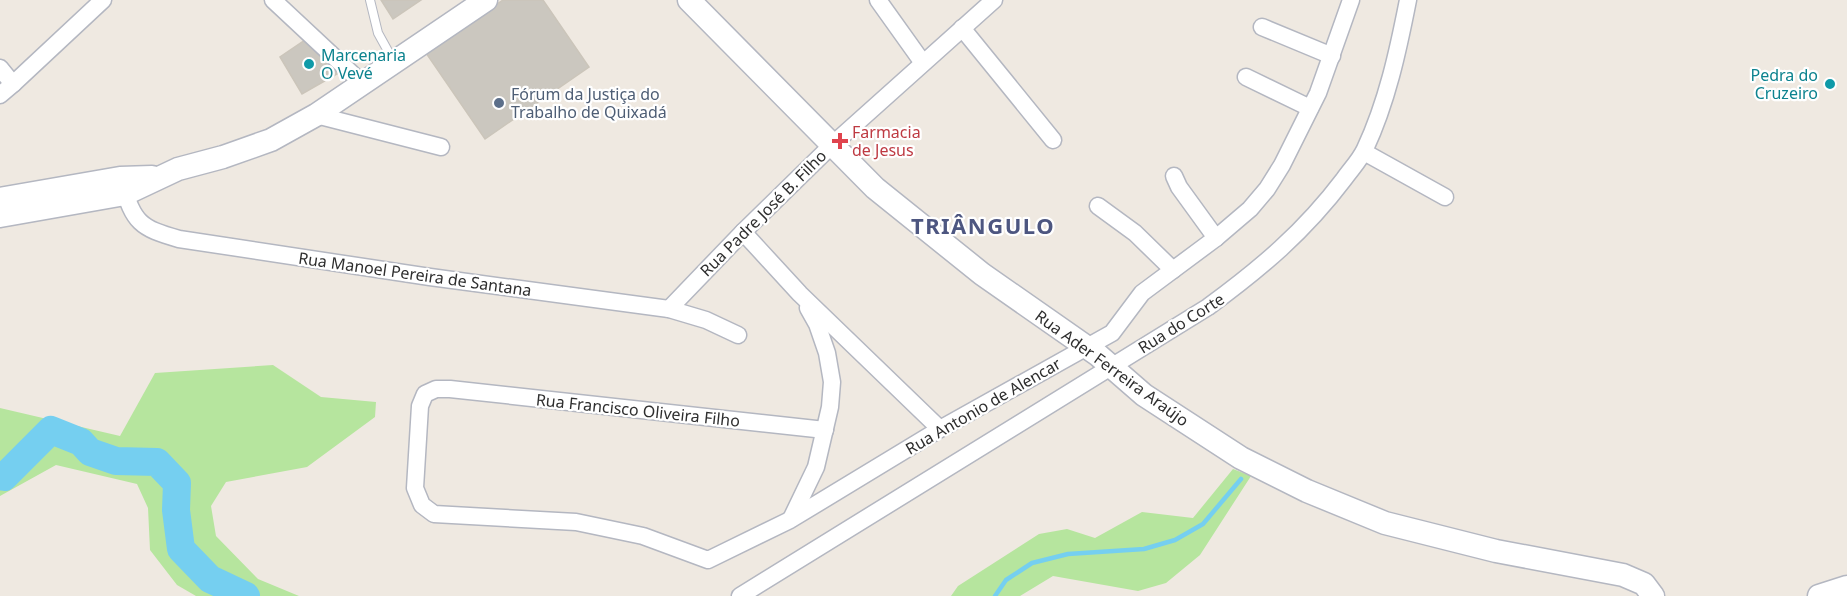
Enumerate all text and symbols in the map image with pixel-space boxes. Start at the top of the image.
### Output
place label: Marcenaria O Vevé [321,44,406,84]
marker: Marcenaria O Vevé [302,57,316,71]
place label: Pedra do Cruzeiro [1751,64,1818,104]
marker: Pedra do Cruzeiro [1823,77,1837,91]
place label: Fórum da Justiça do Trabalho de Quixadá [511,83,667,123]
marker: Fórum da Justiça do Trabalho de Quixadá [492,96,506,110]
place label: Farmacia de Jesus [852,121,921,161]
marker: Farmacia de Jesus [833,134,847,148]
street label: Rua Padre José B. Filho [695,145,831,281]
district label: TRIÂNGULO [911,210,1055,240]
street label: Rua Manoel Pereira de Santana [297,247,533,301]
street label: Rua do Corte [1134,288,1228,358]
street label: Rua Ader Ferreira Araújo [1031,305,1193,431]
street label: Rua Antonio de Alencar [901,352,1065,460]
street label: Rua Francisco Oliveira Filho [535,388,741,432]

